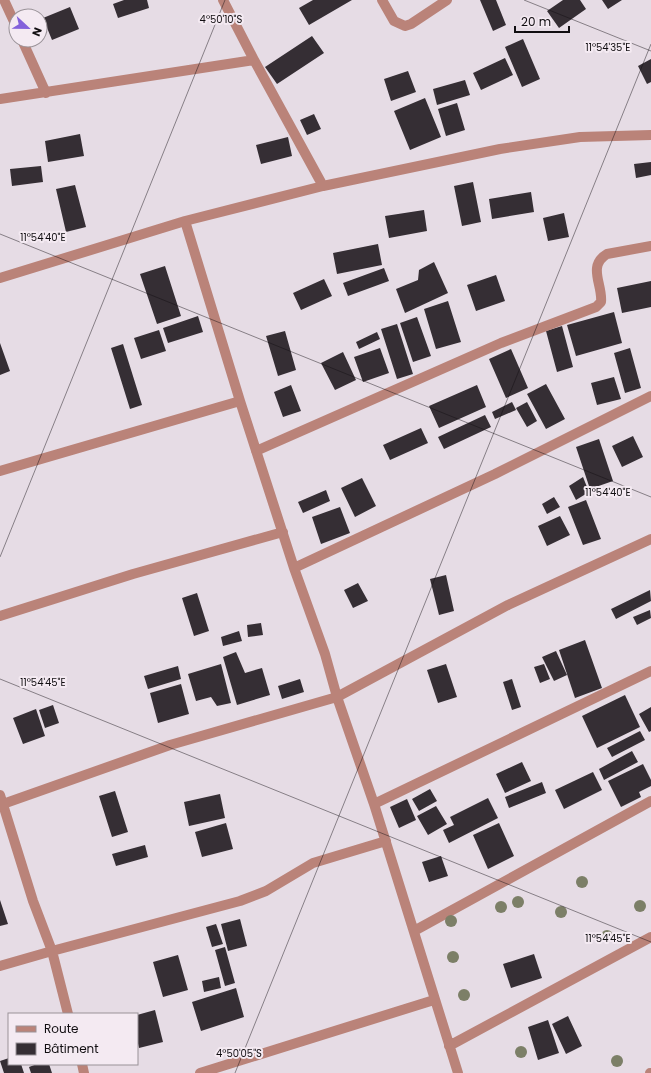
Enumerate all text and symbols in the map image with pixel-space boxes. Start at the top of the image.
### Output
north arrow [8,8,48,48]
scale bar [515,8,569,34]
text: 4°50'10"S [200,12,243,27]
text: 20 m [521,13,551,30]
text: N [28,25,46,39]
text: 11°54'35"E [586,40,630,55]
text: 11°54'40"E [20,230,66,245]
text: 11°54'40"E [585,485,631,500]
text: 11°54'45"E [20,675,66,690]
text: 11°54'45"E [585,931,631,946]
legend [8,1013,138,1065]
text: Route [44,1020,78,1037]
text: Bâtiment [44,1040,99,1057]
text: 4°50'05"S [216,1046,262,1061]

